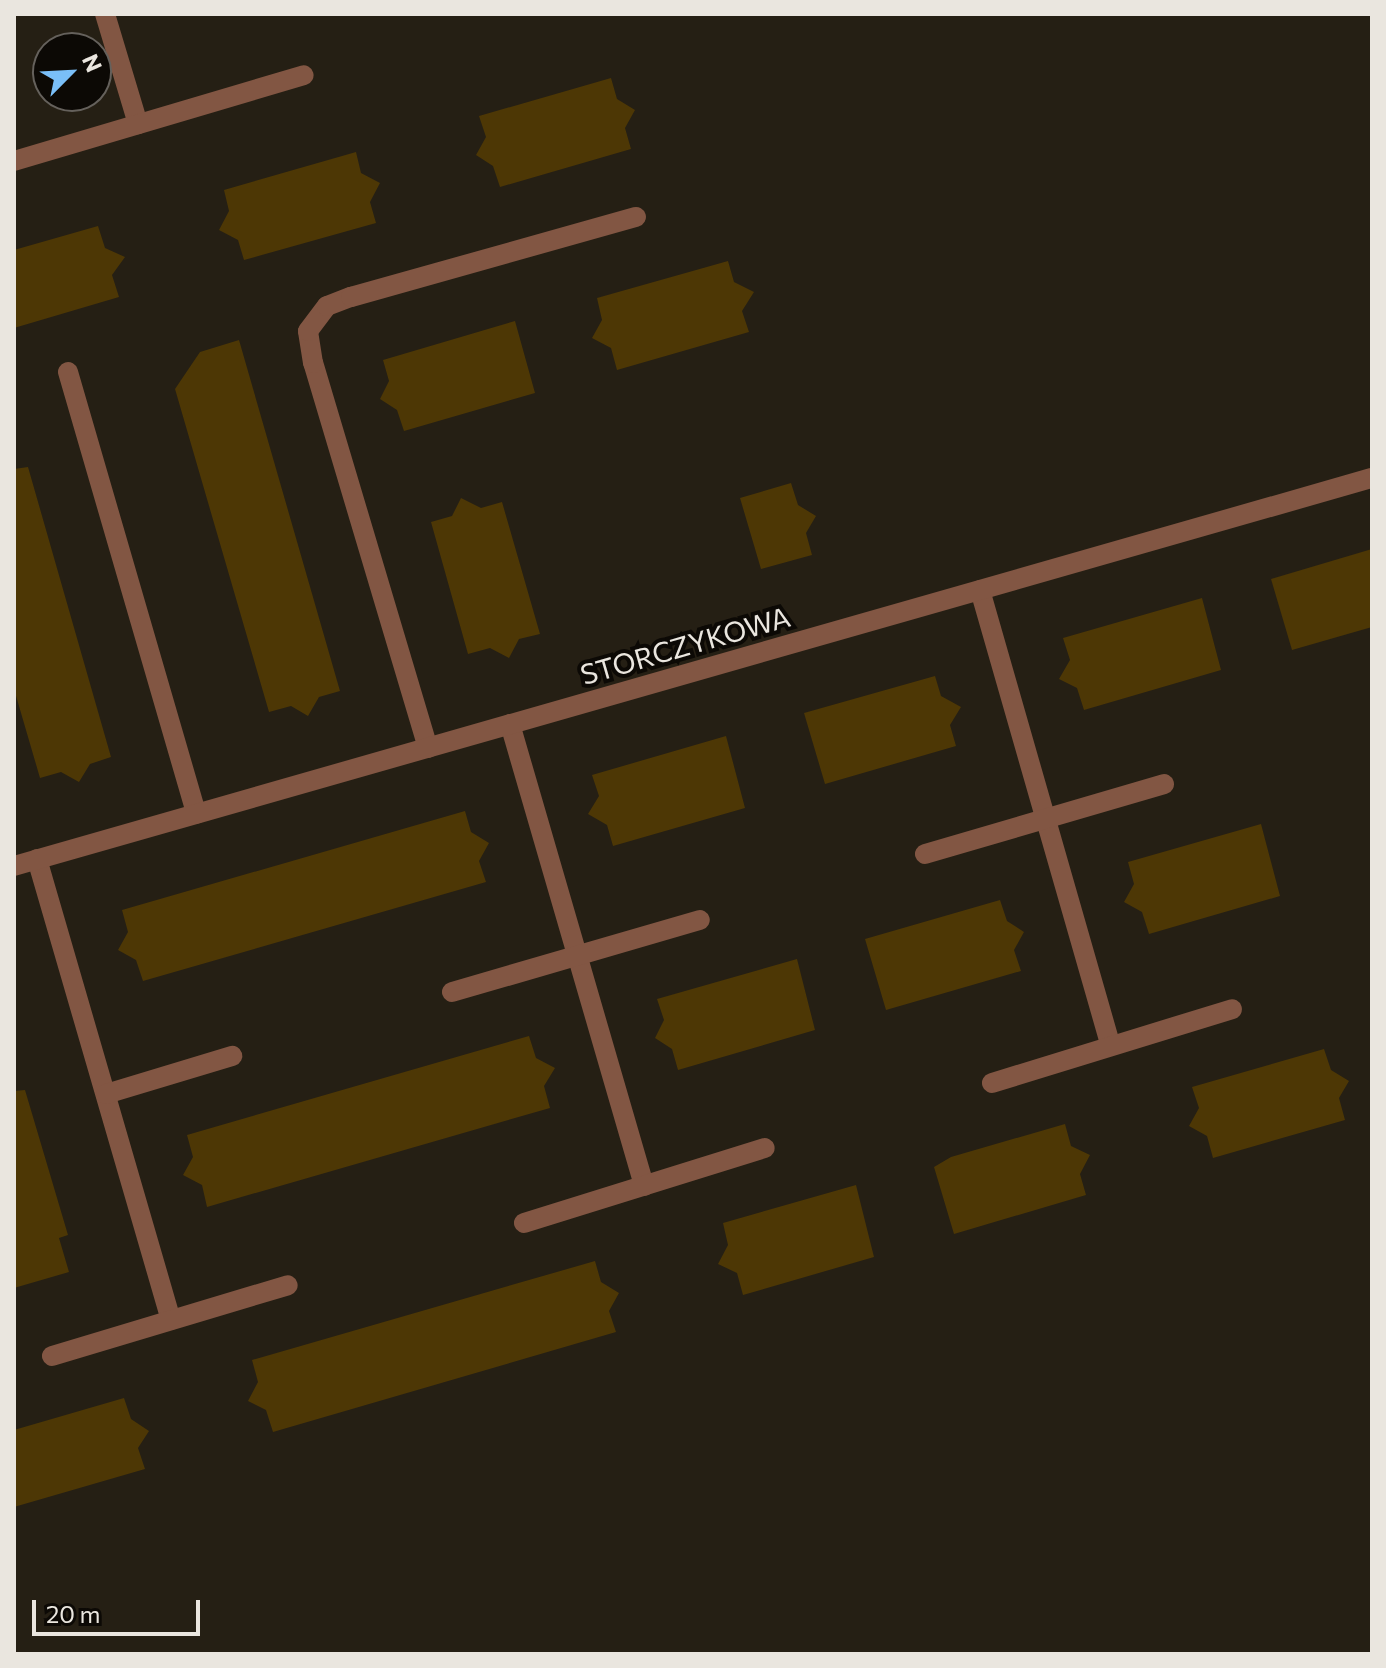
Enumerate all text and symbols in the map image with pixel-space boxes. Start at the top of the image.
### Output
north arrow [32,32,112,112]
text: N [77,50,108,76]
street label: STORCZYKOWA [576,599,794,691]
scale bar [36,1584,204,1634]
text: 20 m [46,1599,100,1628]

